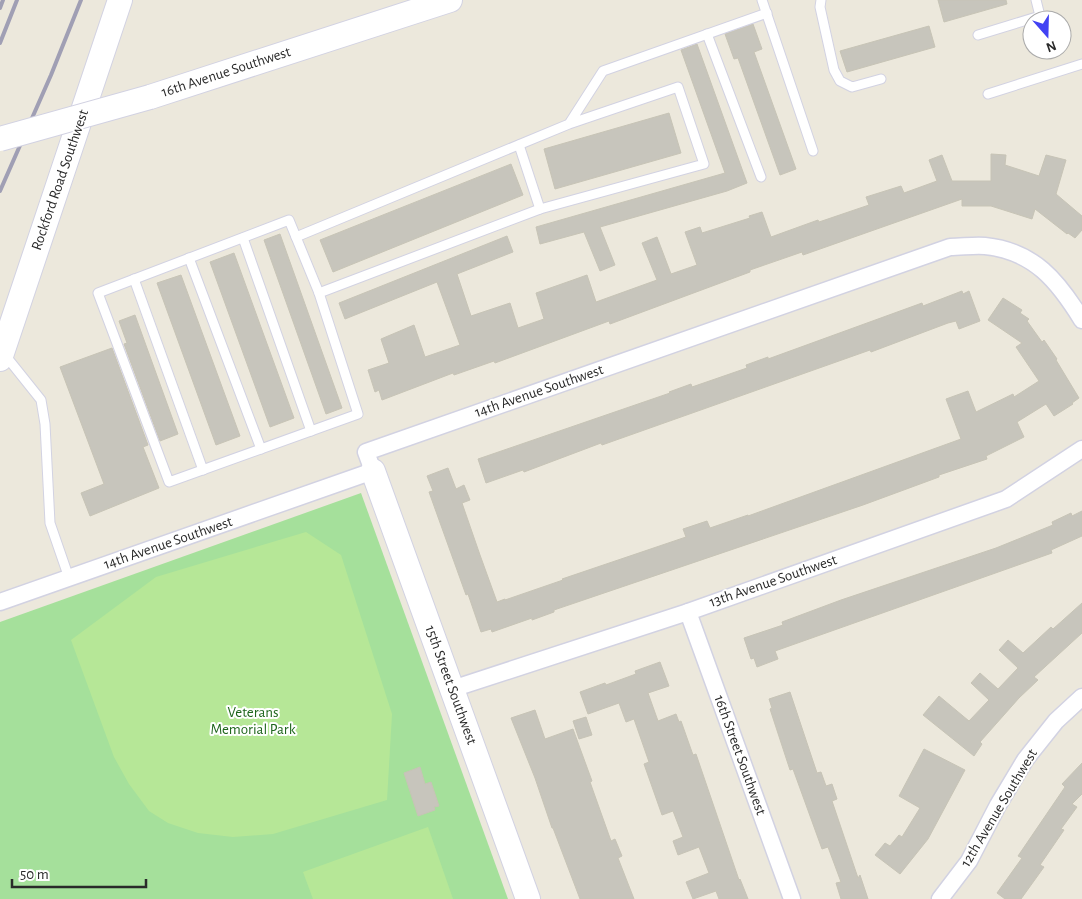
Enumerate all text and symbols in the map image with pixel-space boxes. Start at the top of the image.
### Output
north arrow [1022,10,1072,60]
text: N [1044,38,1058,55]
street label: 16th Avenue Southwest [160,44,293,100]
street label: Rockford Road Southwest [29,107,91,252]
street label: 14th Avenue Southwest [473,362,605,420]
street label: 14th Avenue Southwest [102,514,234,572]
street label: 13th Avenue Southwest [707,552,839,610]
street label: 15th Street Southwest [422,623,480,747]
street label: 16th Street Southwest [711,693,769,817]
park label: Veterans Memorial Park [210,705,296,737]
street label: 12th Avenue Southwest [958,746,1040,870]
scale bar [12,856,146,888]
text: 50 m [20,867,49,882]

